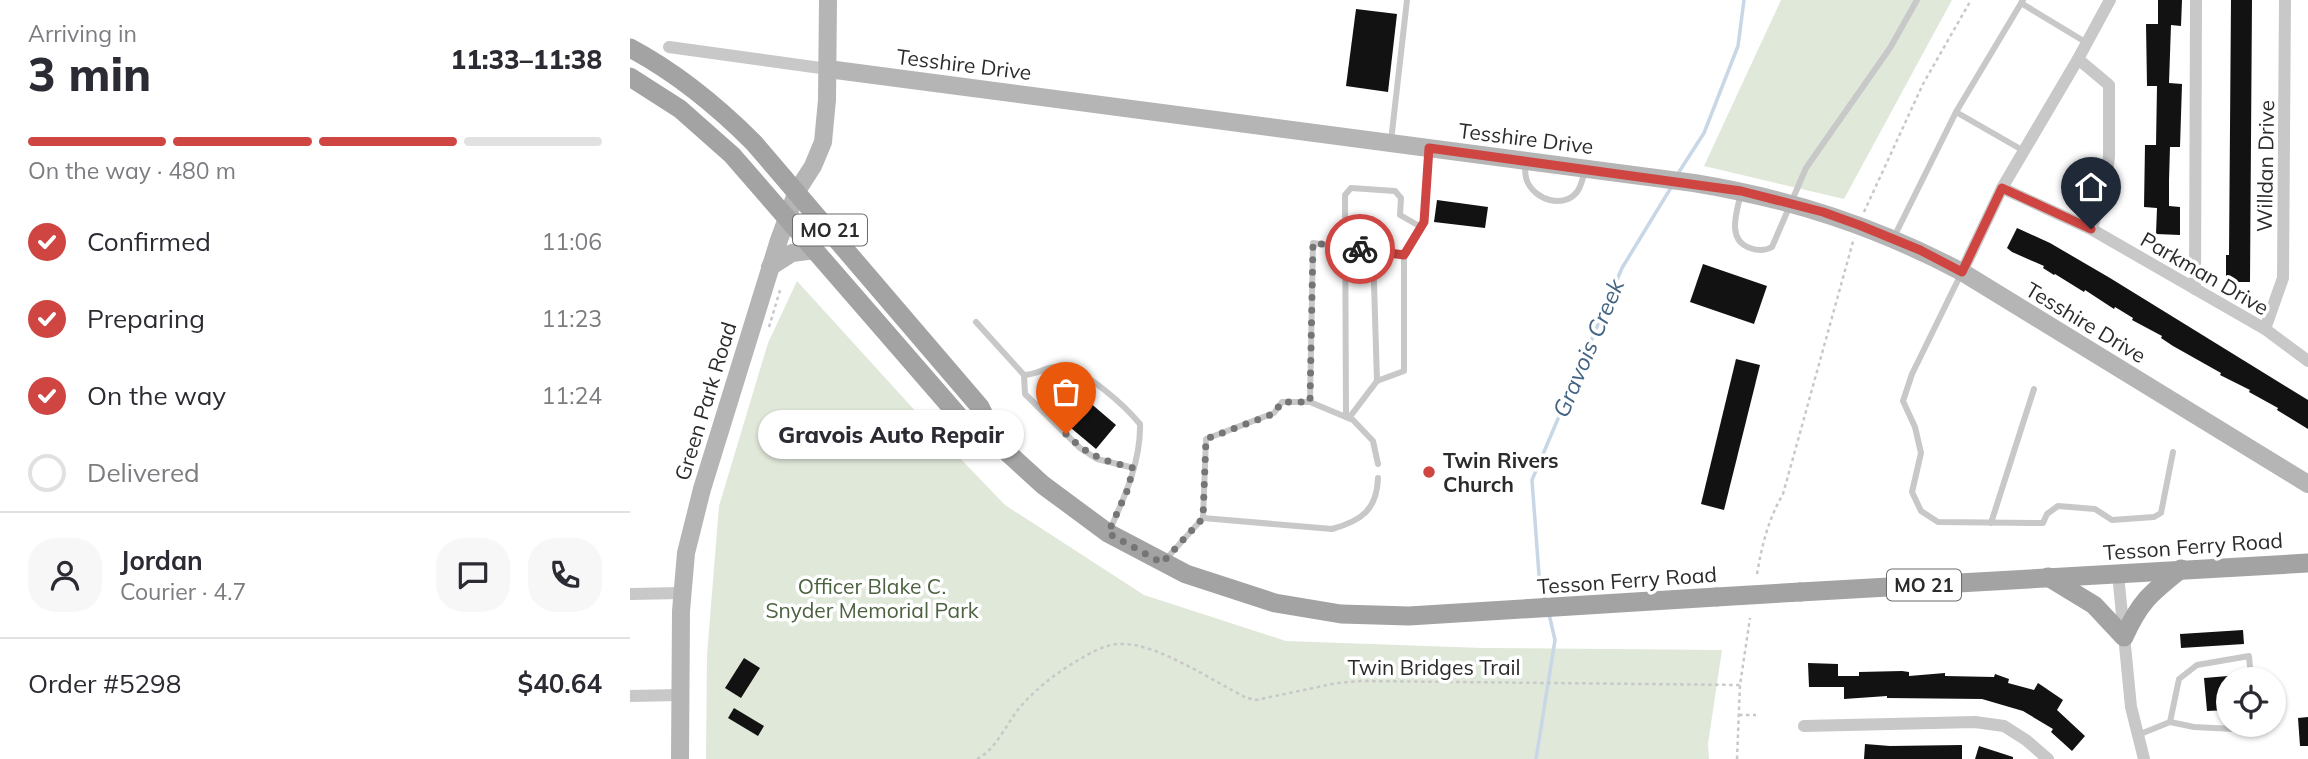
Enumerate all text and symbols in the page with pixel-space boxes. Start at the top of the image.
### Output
text: Arriving in [28,19,137,48]
text: 11:33–11:38 [451,43,602,76]
street label: Tesshire Drive [895,43,1033,85]
text: 3 min [28,45,151,103]
street label: Willdan Drive [2251,100,2279,232]
street label: Tesshire Drive [1457,117,1595,159]
text: On the way · 480 m [28,156,236,185]
pin [2061,157,2121,229]
icon: home [2072,168,2110,206]
road number: MO 21 [793,214,867,246]
courier [1325,214,1395,284]
icon: check [28,223,66,261]
text: Confirmed [87,225,211,258]
street label: Parkman Drive [2136,226,2274,320]
text: 11:06 [542,227,602,256]
icon: bike [1341,230,1379,268]
water label: Gravois Creek [1546,273,1631,422]
street label: Tesshire Drive [2021,276,2151,368]
icon: check [28,300,66,338]
text: Preparing [87,302,205,335]
text: 11:23 [542,304,602,333]
street label: Green Park Road [668,318,742,484]
pin [1036,362,1096,434]
icon: bag [1047,373,1085,411]
icon: check [28,377,66,415]
text: On the way [87,379,226,412]
text: 11:24 [542,381,602,410]
callout: Gravois Auto Repair [758,410,1024,458]
text: Gravois Auto Repair [778,420,1004,449]
place label: Twin Rivers Church [1443,447,1559,497]
text: Delivered [87,456,200,489]
marker: Twin Rivers Church [1421,464,1437,480]
street label: Tesson Ferry Road [2102,527,2284,565]
button: person [28,538,102,612]
button: chat [436,538,510,612]
button: phone [528,538,602,612]
text: Jordan [120,544,203,577]
street label: Tesson Ferry Road [1536,561,1718,599]
road number: MO 21 [1887,570,1961,600]
park label: Officer Blake C. Snyder Memorial Park [765,573,979,623]
text: Courier · 4.7 [120,577,246,606]
street label: Twin Bridges Trail [1347,654,1521,680]
text: Order #5298 [28,667,181,700]
text: $40.64 [518,667,602,700]
map controls [2216,667,2286,737]
button: locate [2216,667,2286,737]

